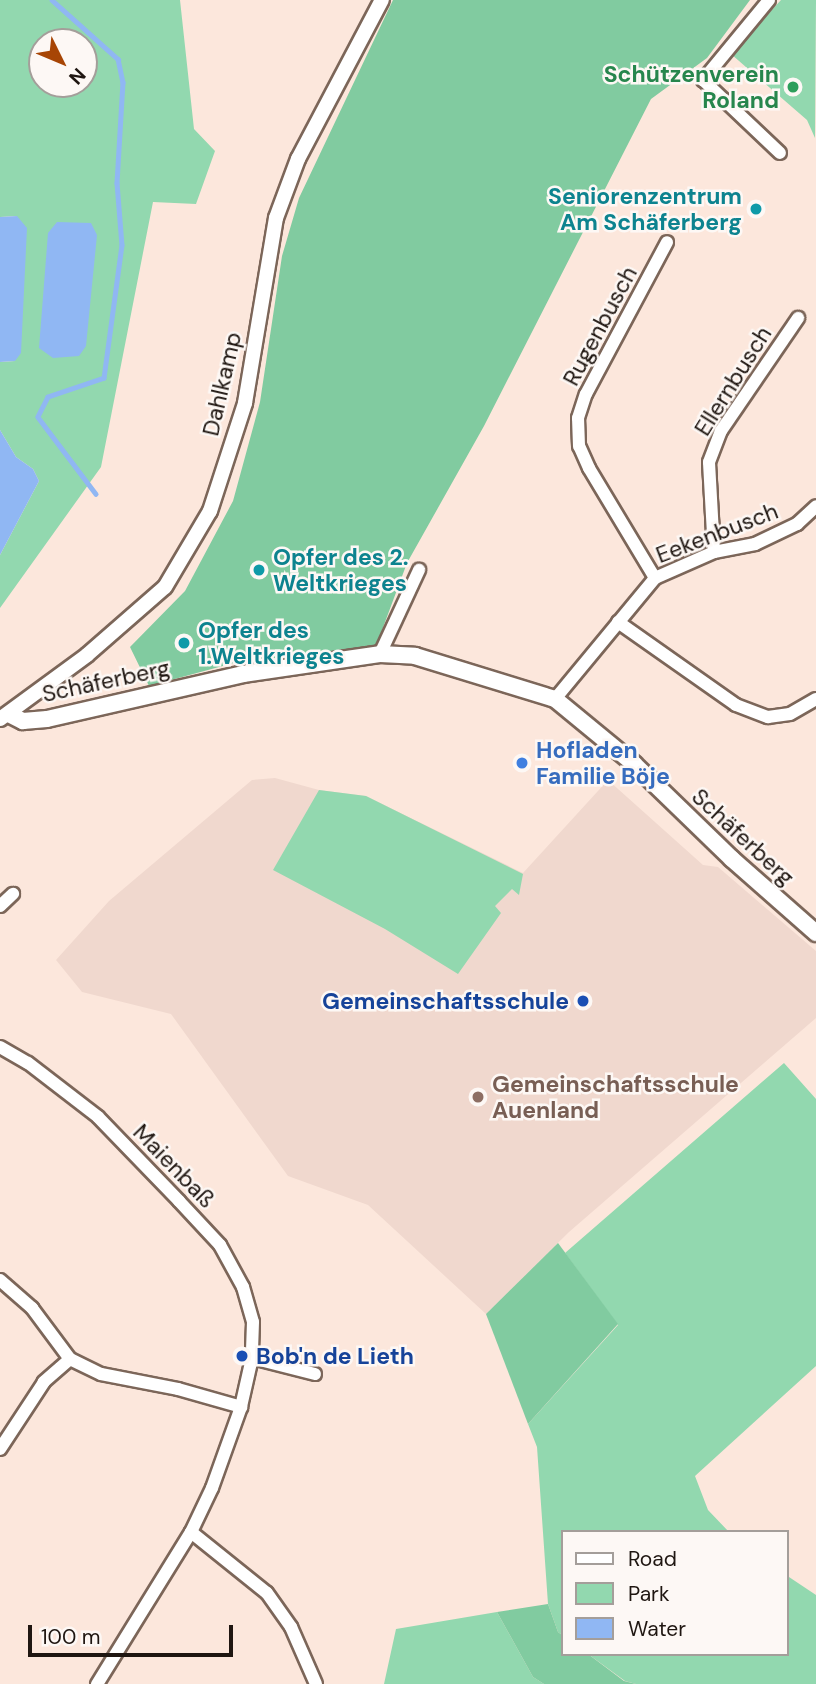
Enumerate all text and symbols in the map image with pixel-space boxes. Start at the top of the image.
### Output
north arrow [28,28,98,98]
place label: Schützenverein Roland [604,60,779,114]
text: N [63,63,91,90]
marker: Schützenverein Roland [785,79,801,95]
place label: Seniorenzentrum Am Schäferberg [548,182,742,236]
marker: Seniorenzentrum Am Schäferberg [748,201,764,217]
street label: Rugenbusch [557,262,643,390]
street label: Ellernbusch [689,321,777,441]
street label: Dahlkamp [197,329,247,439]
street label: Eekenbusch [652,497,782,569]
place label: Opfer des 2. Weltkrieges [273,543,408,597]
marker: Opfer des 2. Weltkrieges [251,562,267,578]
place label: Opfer des 1.Weltkrieges [198,616,345,670]
marker: Opfer des 1.Weltkrieges [176,635,192,651]
street label: Schäferberg [40,654,172,708]
place label: Hofladen Familie Böje [536,736,670,790]
marker: Hofladen Familie Böje [514,755,530,771]
street label: Schäferberg [686,783,800,891]
place label: Gemeinschaftsschule [322,987,569,1015]
marker: Gemeinschaftsschule [575,993,591,1009]
place label: Gemeinschaftsschule Auenland [492,1070,739,1124]
marker: Gemeinschaftsschule Auenland [470,1089,486,1105]
street label: Maienbaß [127,1118,221,1214]
place label: Bob'n de Lieth [256,1342,414,1370]
marker: Bob'n de Lieth [234,1348,250,1364]
legend [560,1530,788,1656]
text: Road [628,1545,677,1573]
text: Park [628,1580,669,1608]
scale bar [32,1610,236,1654]
text: Water [628,1615,686,1643]
text: 100 m [41,1623,101,1651]

